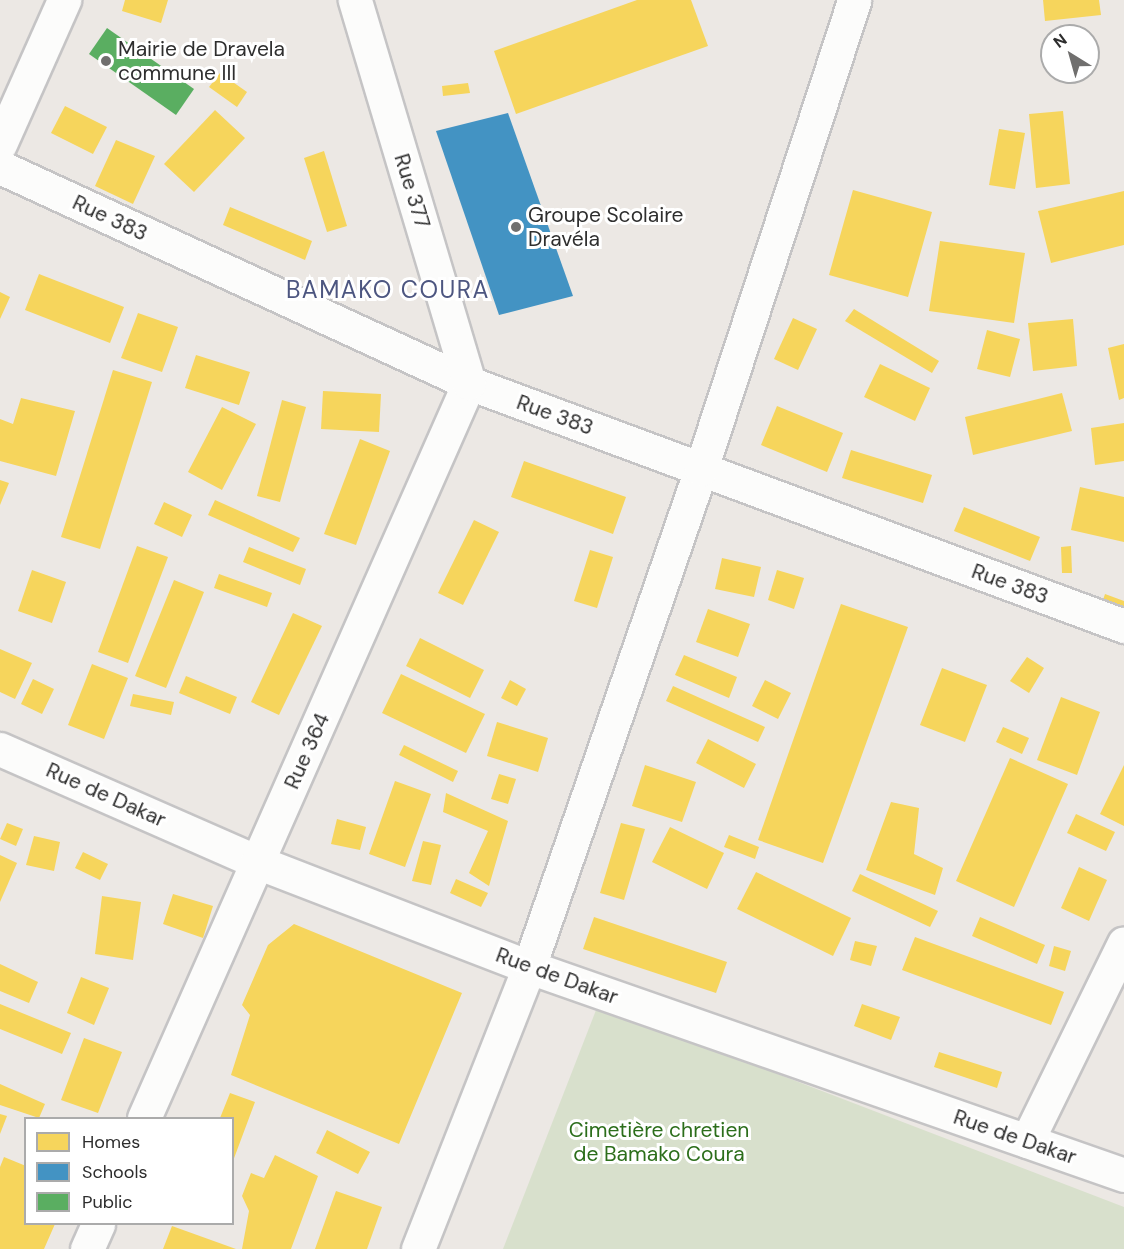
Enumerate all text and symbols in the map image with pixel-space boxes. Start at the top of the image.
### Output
north arrow [1040,24,1100,84]
text: N [1049,29,1071,53]
place label: Mairie de Dravela commune III [118,36,285,86]
marker: Mairie de Dravela commune III [99,54,113,68]
street label: Rue 377 [389,151,435,231]
street label: Rue 383 [69,190,151,246]
place label: Groupe Scolaire Dravéla [528,202,684,252]
marker: Groupe Scolaire Dravéla [509,220,523,234]
district label: BAMAKO COURA [286,276,490,304]
street label: Rue 383 [513,390,597,440]
street label: Rue 383 [968,559,1052,609]
street label: Rue 364 [279,709,335,793]
street label: Rue de Dakar [42,757,170,833]
street label: Rue de Dakar [492,942,622,1010]
street label: Rue de Dakar [950,1104,1080,1170]
legend [24,1117,234,1225]
park label: Cimetière chretien de Bamako Coura [569,1117,749,1167]
text: Homes [82,1130,140,1154]
text: Schools [82,1160,147,1184]
text: Public [82,1190,133,1214]

